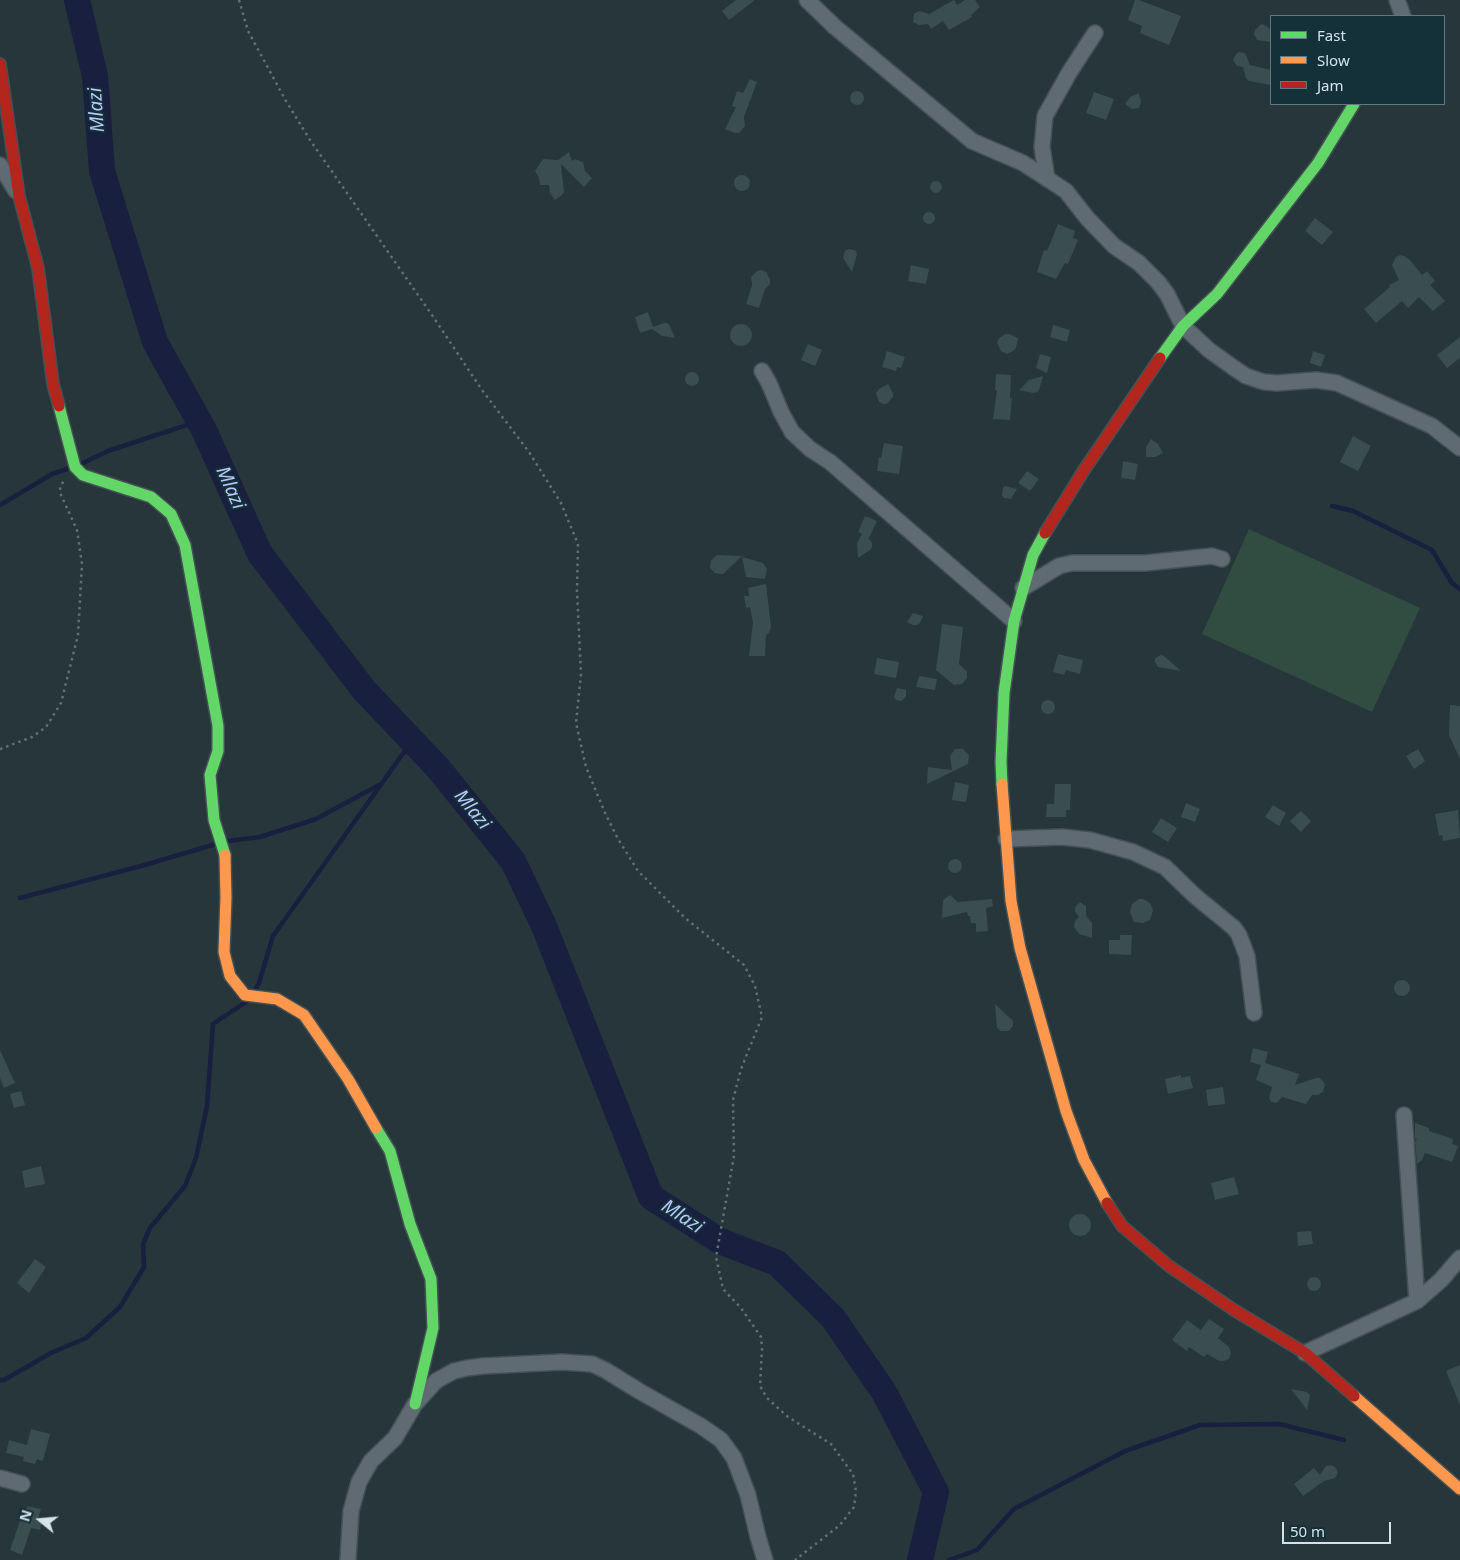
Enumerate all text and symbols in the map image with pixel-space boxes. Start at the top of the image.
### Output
legend [1270,15,1445,105]
text: Fast [1317,25,1346,45]
text: Slow [1317,50,1350,70]
text: Jam [1317,75,1344,95]
water label: Mlazi [84,87,110,133]
water label: Mlazi [210,463,250,513]
water label: Mlazi [449,785,495,835]
water label: Mlazi [657,1195,707,1239]
north arrow [15,1495,65,1545]
text: N [14,1507,36,1524]
scale bar [1285,1512,1394,1544]
text: 50 m [1290,1521,1325,1541]

